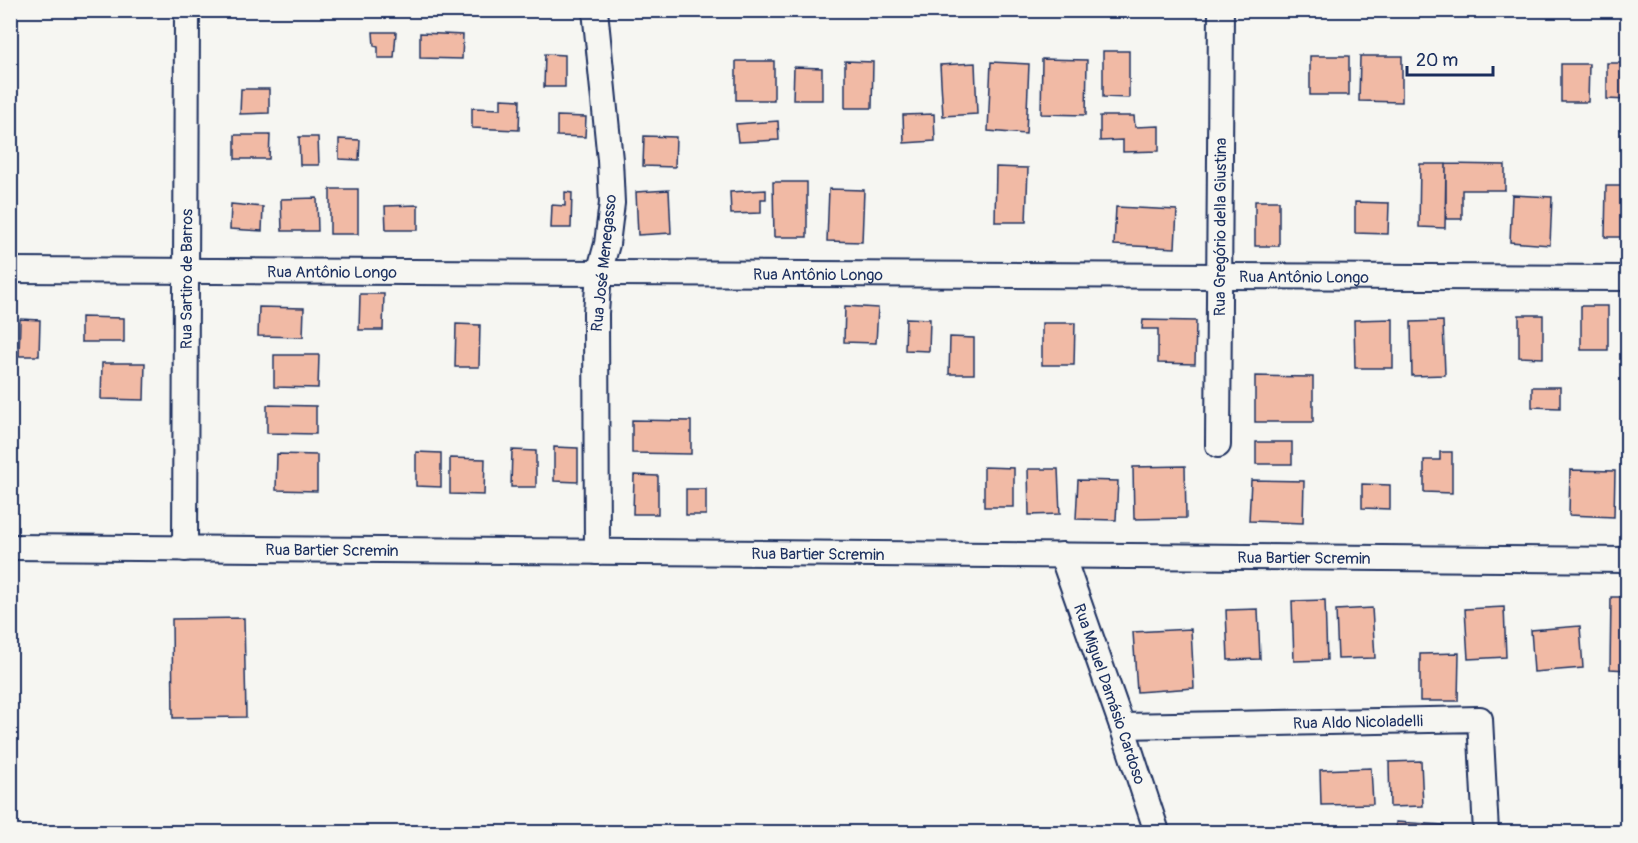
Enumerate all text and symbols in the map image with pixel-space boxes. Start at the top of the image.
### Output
scale bar [1407,39,1492,77]
text: 20 m [1416,49,1458,72]
street label: Rua Gregório della Giustina [1210,138,1231,316]
street label: Rua José Menegasso [587,193,621,333]
street label: Rua Sartiro de Barros [177,209,197,349]
street label: Rua Antônio Longo [267,262,397,283]
street label: Rua Antônio Longo [753,265,883,285]
street label: Rua Antônio Longo [1239,267,1369,288]
street label: Rua Bartier Scremin [265,540,399,561]
street label: Rua Bartier Scremin [751,544,885,565]
street label: Rua Bartier Scremin [1237,548,1371,569]
street label: Rua Miguel Damásio Cardoso [1069,601,1150,787]
street label: Rua Aldo Nicoladelli [1293,711,1423,734]

